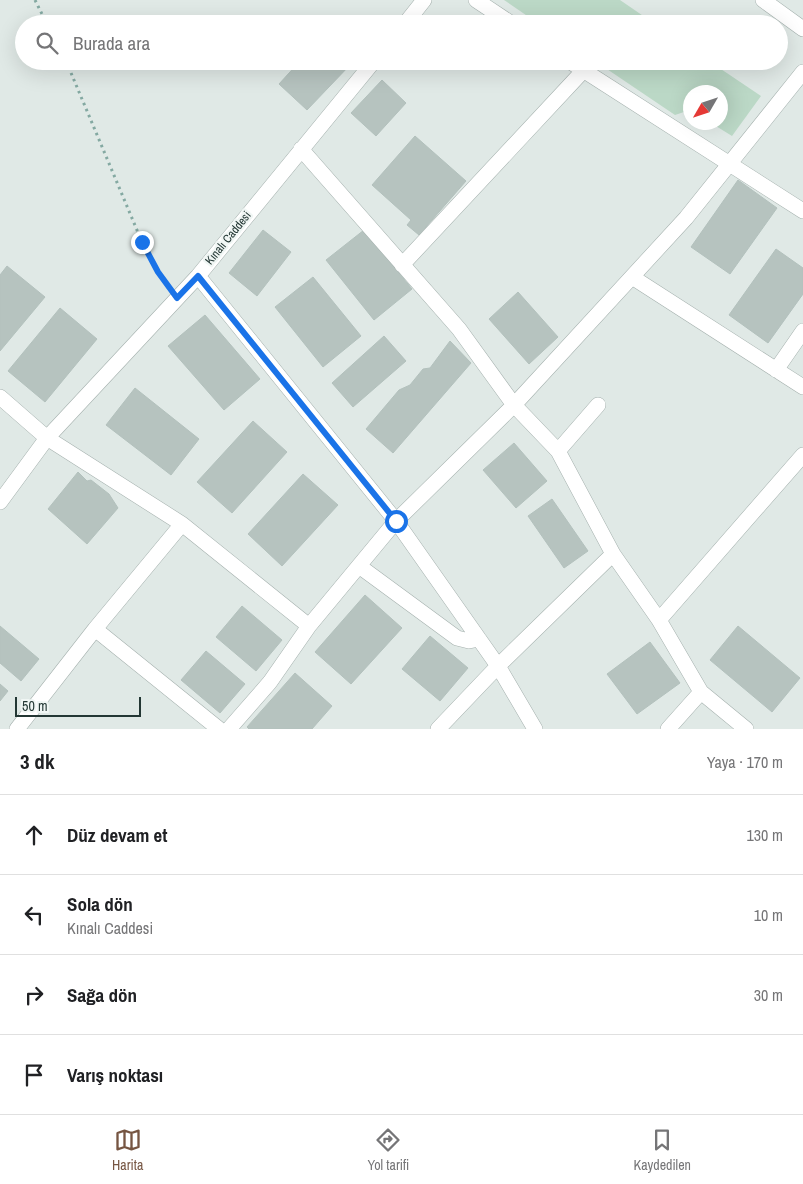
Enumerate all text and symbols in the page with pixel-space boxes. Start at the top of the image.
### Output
search box [15,15,788,70]
icon: search [33,29,61,57]
text: Burada ara [73,30,150,56]
north arrow [683,85,728,130]
street label: Kınalı Caddesi [201,208,255,268]
route end [131,231,154,254]
route start [385,510,408,533]
scale bar [15,694,141,717]
text: 50 m [22,697,48,715]
text: 3 dk [20,747,54,776]
text: Yaya · 170 m [707,751,783,773]
icon: ahead [20,821,48,849]
text: Düz devam et [67,822,167,848]
text: 130 m [747,824,783,846]
text: Sola dön [67,891,133,917]
icon: left [20,901,48,929]
text: 10 m [754,904,783,926]
text: Kınalı Caddesi [67,917,153,939]
icon: right [20,981,48,1009]
text: Sağa dön [67,982,137,1008]
text: 30 m [754,984,783,1006]
icon: arrive [20,1061,48,1089]
text: Varış noktası [67,1062,163,1088]
tab: Harita [112,1126,143,1174]
tab: Yol tarifi [367,1126,409,1174]
tab: Kaydedilen [633,1126,691,1174]

